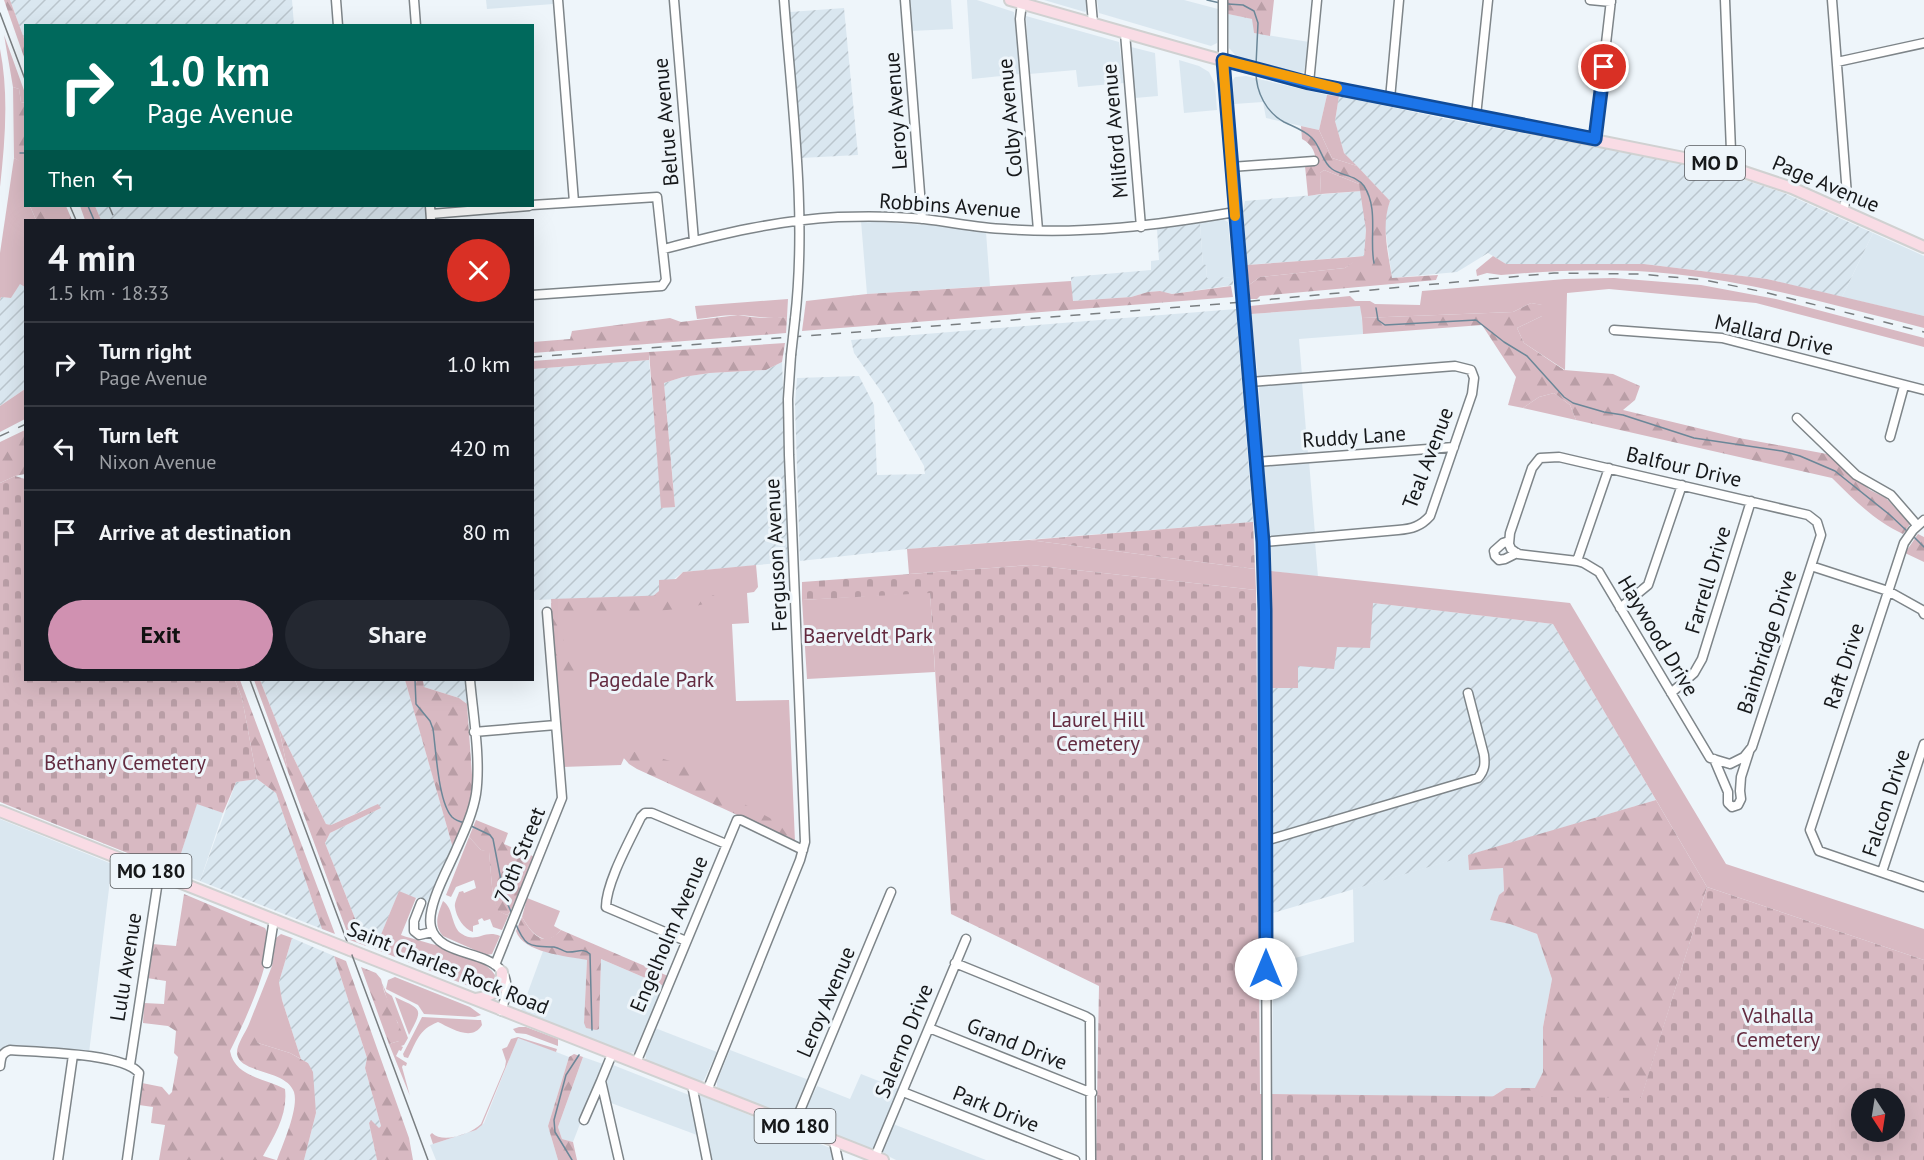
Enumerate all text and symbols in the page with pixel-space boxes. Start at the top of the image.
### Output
pin [1578,41,1629,92]
text: 1.0 km [147,43,270,98]
icon: right [48,48,126,126]
icon: arrive [1587,50,1620,83]
street label: Leroy Avenue [878,51,913,171]
street label: Belrue Avenue [646,57,685,187]
street label: Colby Avenue [991,57,1028,179]
street label: Milford Avenue [1095,63,1134,199]
text: Page Avenue [147,96,293,130]
road number: MO D [1685,146,1745,180]
street label: Page Avenue [1769,149,1884,218]
icon: left [107,162,140,195]
text: Then [48,165,95,193]
street label: Robbins Avenue [878,187,1022,224]
text: 4 min [48,234,136,281]
button: close [447,239,510,302]
text: 1.5 km · 18:33 [48,280,169,306]
street label: Mallard Drive [1712,308,1836,361]
text: Turn right [99,337,191,365]
icon: right [48,348,81,381]
text: 1.0 km [447,350,510,378]
text: Page Avenue [99,365,207,391]
street label: Teal Avenue [1396,403,1459,512]
street label: Ruddy Lane [1301,419,1407,454]
text: Turn left [99,421,179,449]
icon: left [48,432,81,465]
text: 420 m [450,434,510,462]
street label: Balfour Drive [1624,440,1744,493]
text: Nixon Avenue [99,449,216,475]
street label: Ferguson Avenue [758,478,793,632]
icon: arrive [48,516,81,549]
text: Arrive at destination [99,518,291,546]
text: 80 m [462,518,510,546]
street label: Farrell Drive [1678,523,1737,637]
street label: Bainbridge Drive [1731,566,1803,717]
street label: Haywood Drive [1612,570,1705,701]
button: Exit [48,600,273,669]
button: Share [285,600,510,669]
street label: Raft Drive [1817,619,1870,712]
park label: Baerveldt Park [803,622,933,649]
park label: Pagedale Park [588,666,714,693]
park label: Laurel Hill Cemetery [1051,706,1145,757]
street label: Falcon Drive [1855,746,1916,860]
park label: Bethany Cemetery [44,749,206,776]
street label: 70th Street [488,803,551,907]
street label: Engelholm Avenue [623,852,714,1016]
road number: MO 180 [110,854,192,888]
street label: Lulu Avenue [104,911,147,1023]
street label: Saint Charles Rock Road [343,915,553,1020]
position arrow [1234,937,1298,1001]
street label: Leroy Avenue [790,942,861,1061]
street label: Salerno Drive [868,980,939,1102]
park label: Valhalla Cemetery [1736,1002,1820,1053]
street label: Grand Drive [963,1011,1071,1076]
street label: Park Drive [949,1079,1043,1138]
north arrow [1851,1088,1905,1142]
map controls [1851,1088,1905,1142]
road number: MO 180 [754,1109,836,1143]

